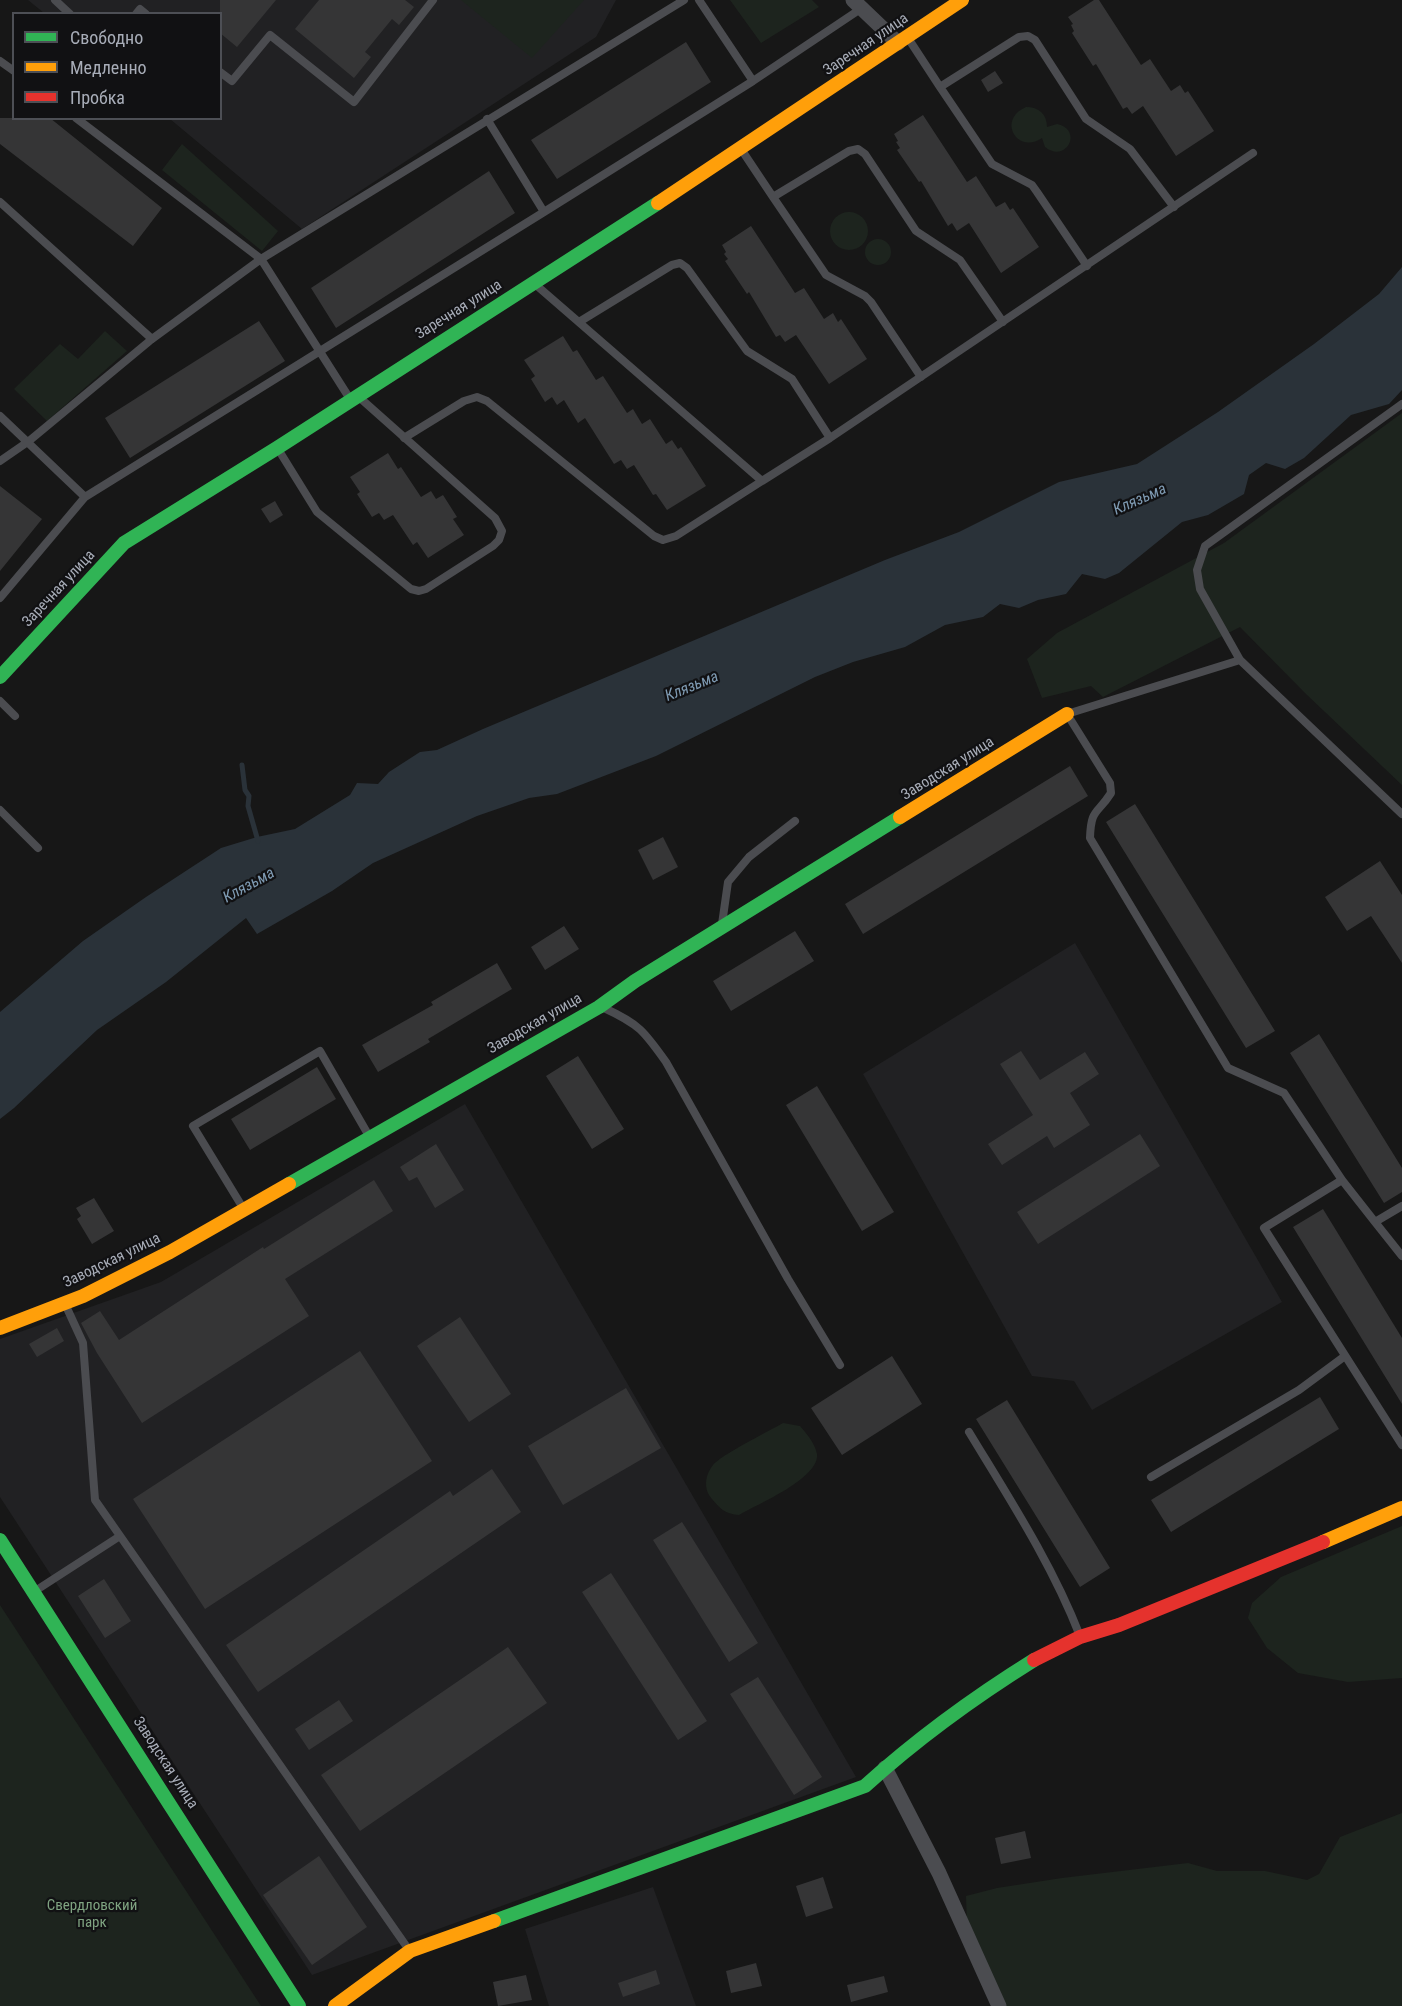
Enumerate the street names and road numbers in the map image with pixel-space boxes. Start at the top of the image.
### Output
street label: Заречная улица [820,10,912,80]
street label: Заречная улица [413,276,505,344]
street label: Заречная улица [19,547,99,631]
street label: Заводская улица [898,733,998,805]
street label: Заводская улица [485,990,585,1058]
street label: Заводская улица [60,1230,164,1292]
street label: Заводская улица [129,1714,201,1812]

